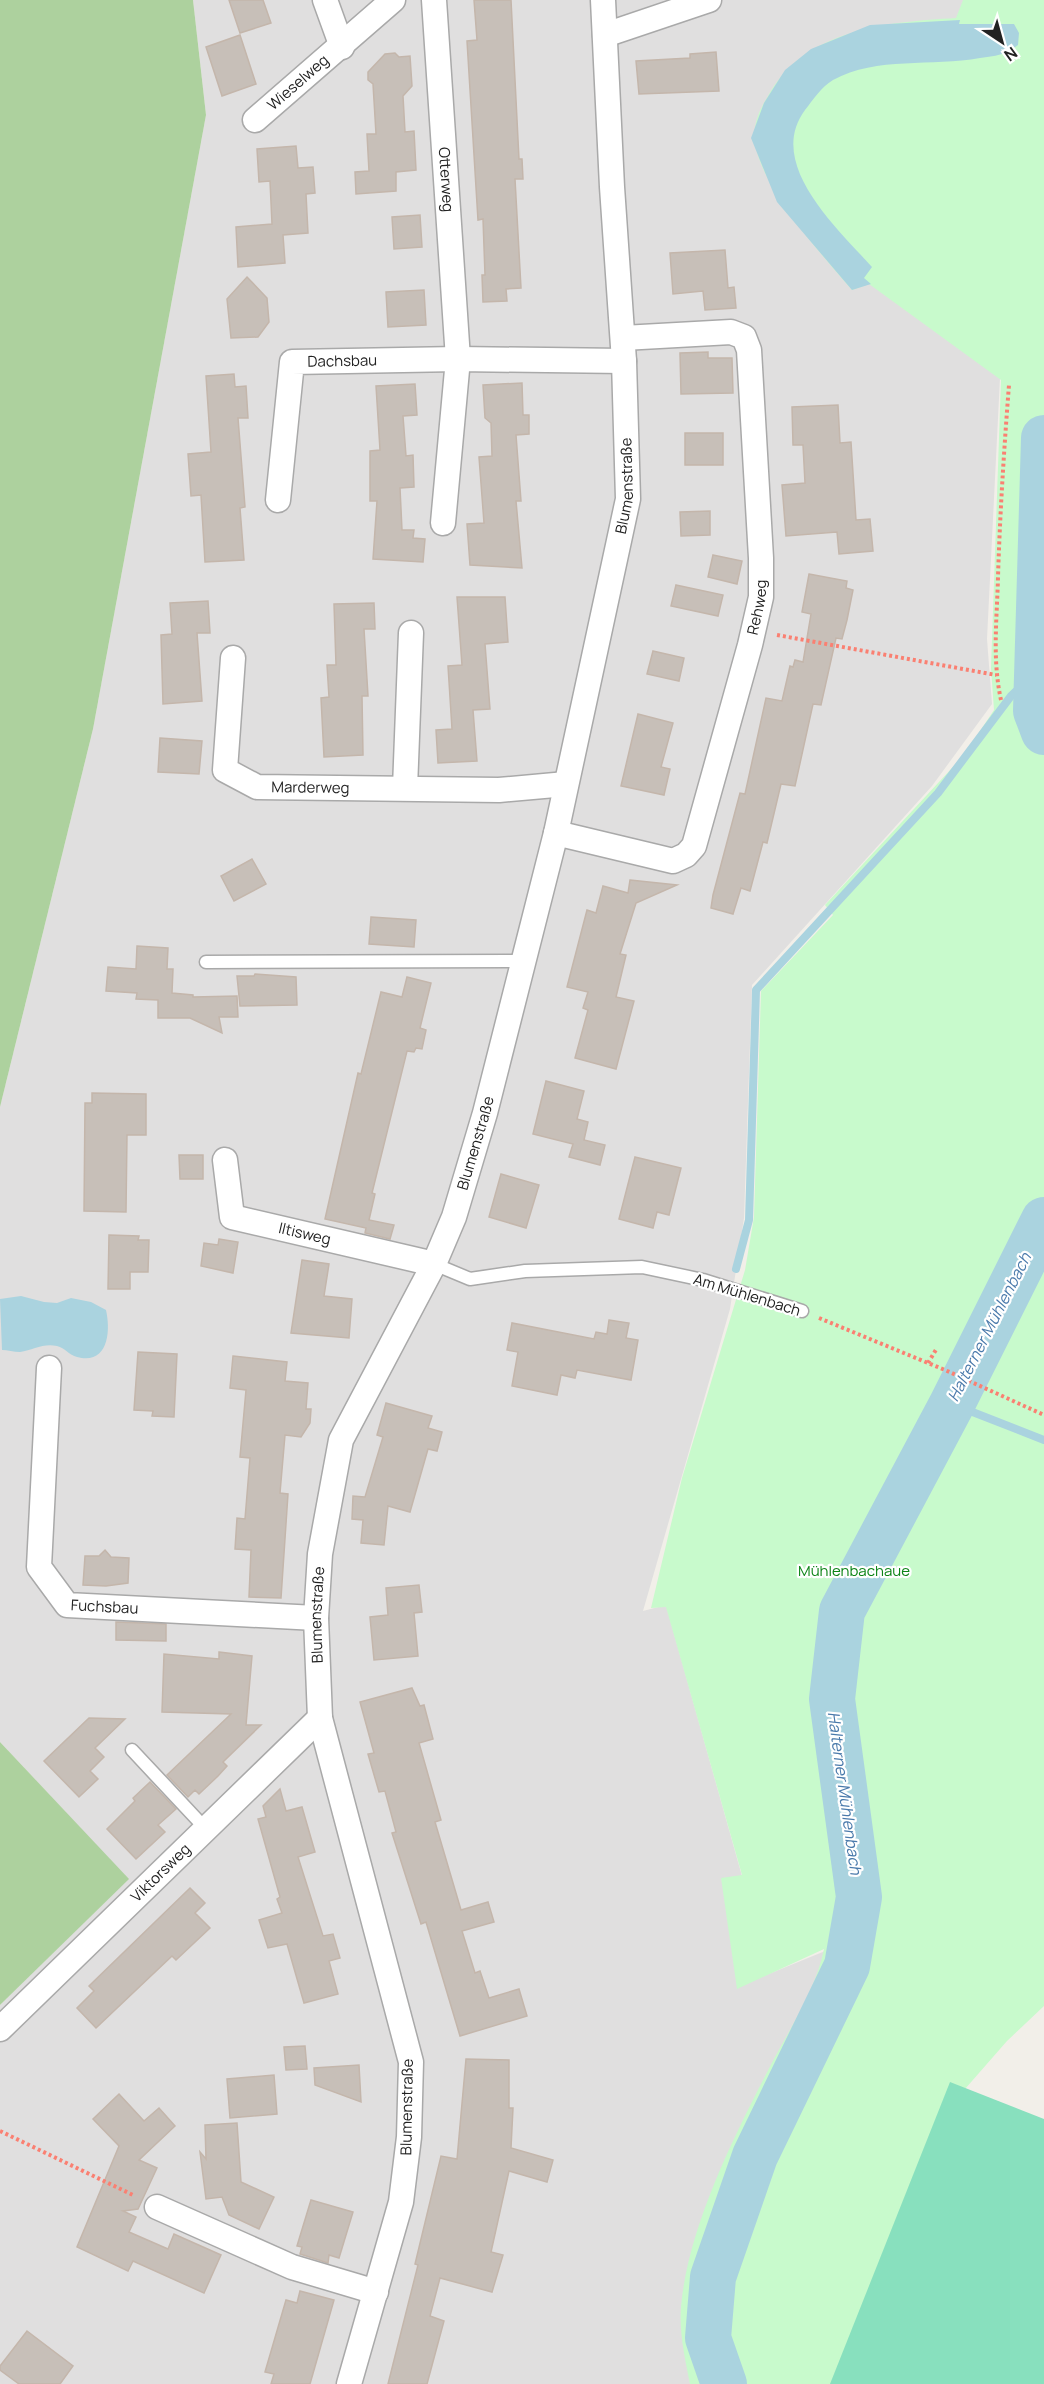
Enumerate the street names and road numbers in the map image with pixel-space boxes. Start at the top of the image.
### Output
street label: Wieselweg [262,50,333,115]
street label: Otterweg [434,146,459,213]
street label: Dachsbau [307,349,377,372]
street label: Blumenstraße [610,437,638,536]
street label: Rehweg [742,580,771,637]
street label: Marderweg [271,776,350,798]
street label: Blumenstraße [452,1094,499,1192]
street label: Iltisweg [277,1217,333,1250]
street label: Am Mühlenbach [691,1268,803,1321]
street label: Blumenstraße [305,1565,329,1664]
street label: Fuchsbau [70,1594,139,1619]
street label: Viktorsweg [126,1839,195,1907]
street label: Blumenstraße [395,2058,418,2156]

